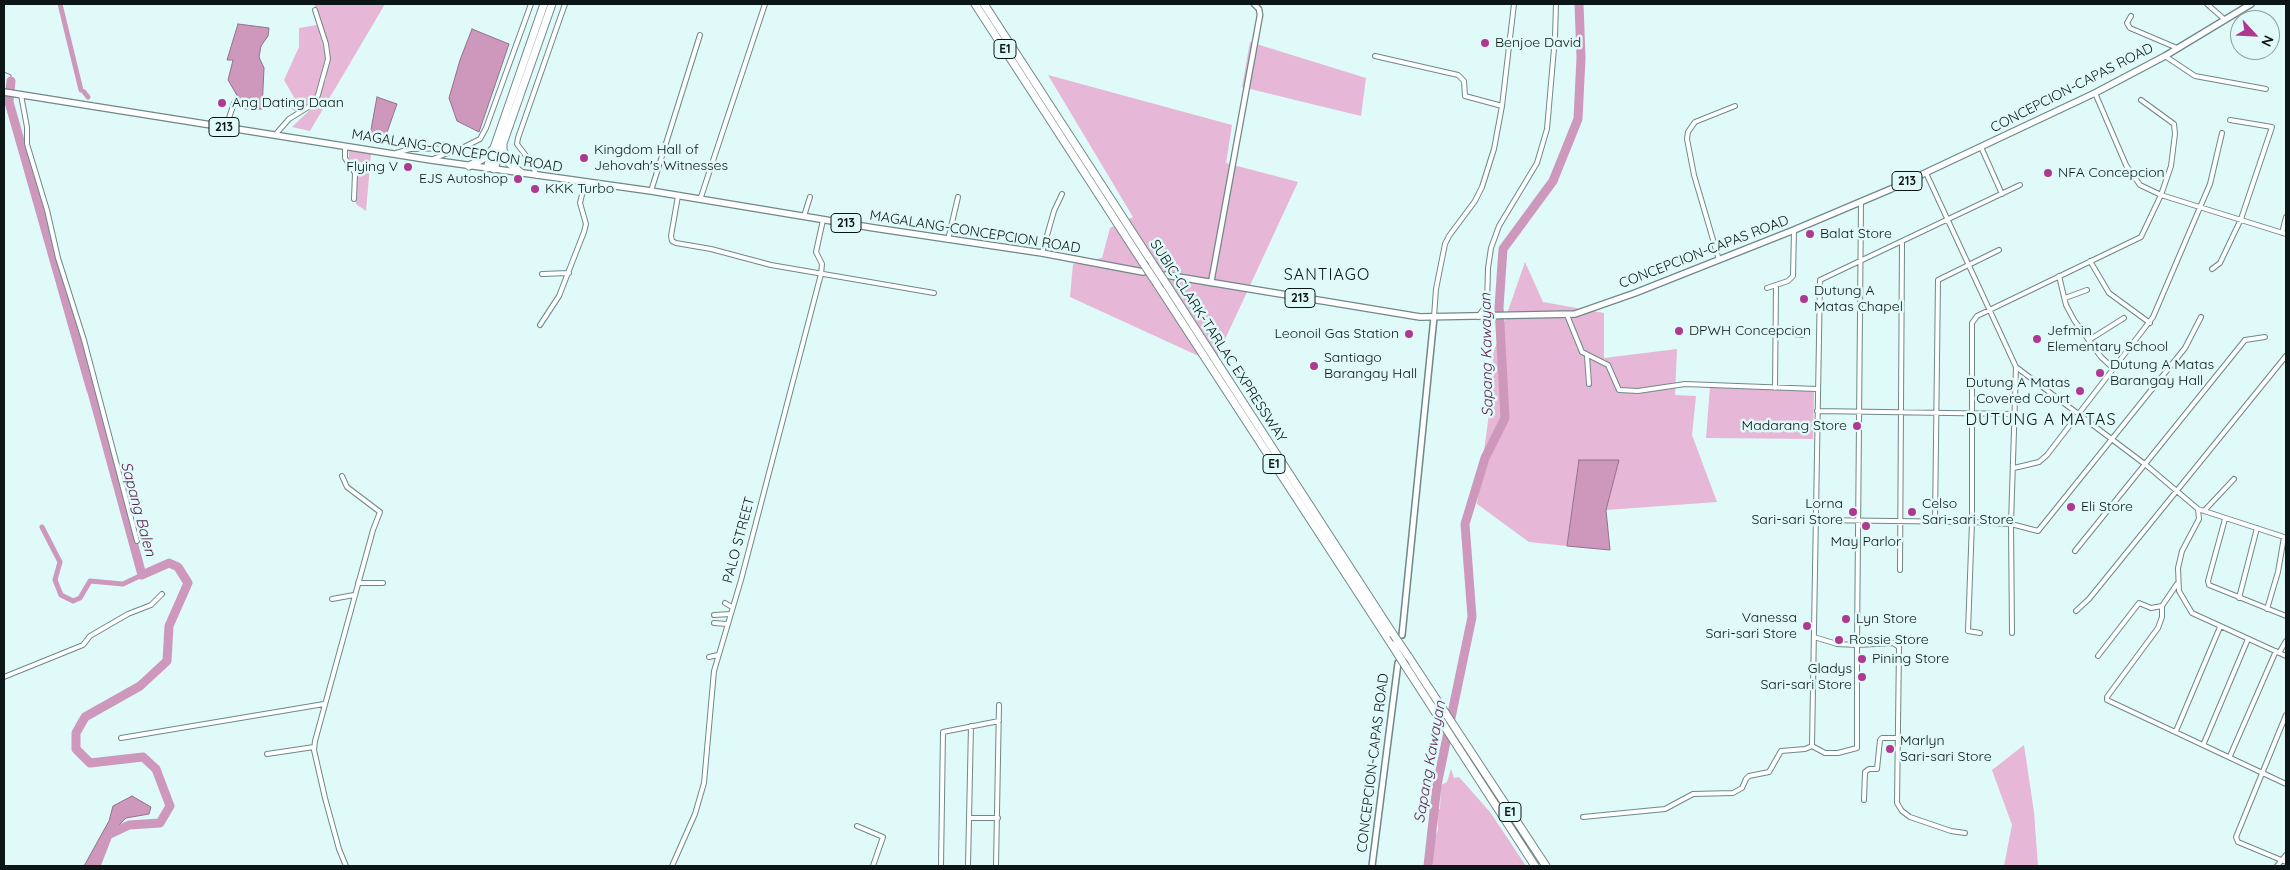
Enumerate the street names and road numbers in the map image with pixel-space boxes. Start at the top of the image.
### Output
road number: E1 [994,40,1016,59]
street label: CONCEPCION-CAPAS ROAD [1988,40,2156,136]
road number: 213 [209,118,239,136]
street label: MAGALANG-CONCEPCION ROAD [350,126,564,176]
road number: 213 [1892,172,1922,190]
street label: MAGALANG-CONCEPCION ROAD [868,207,1082,257]
street label: CONCEPCION-CAPAS ROAD [1617,212,1791,292]
road number: 213 [831,214,861,232]
street label: SUBIC-CLARK-TARLAC EXPRESSWAY [1146,237,1290,445]
road number: 213 [1285,288,1315,308]
road number: E1 [1263,454,1285,474]
street label: PALO STREET [719,495,759,585]
street label: CONCEPCION-CAPAS ROAD [1354,673,1392,853]
road number: E1 [1499,802,1521,822]

